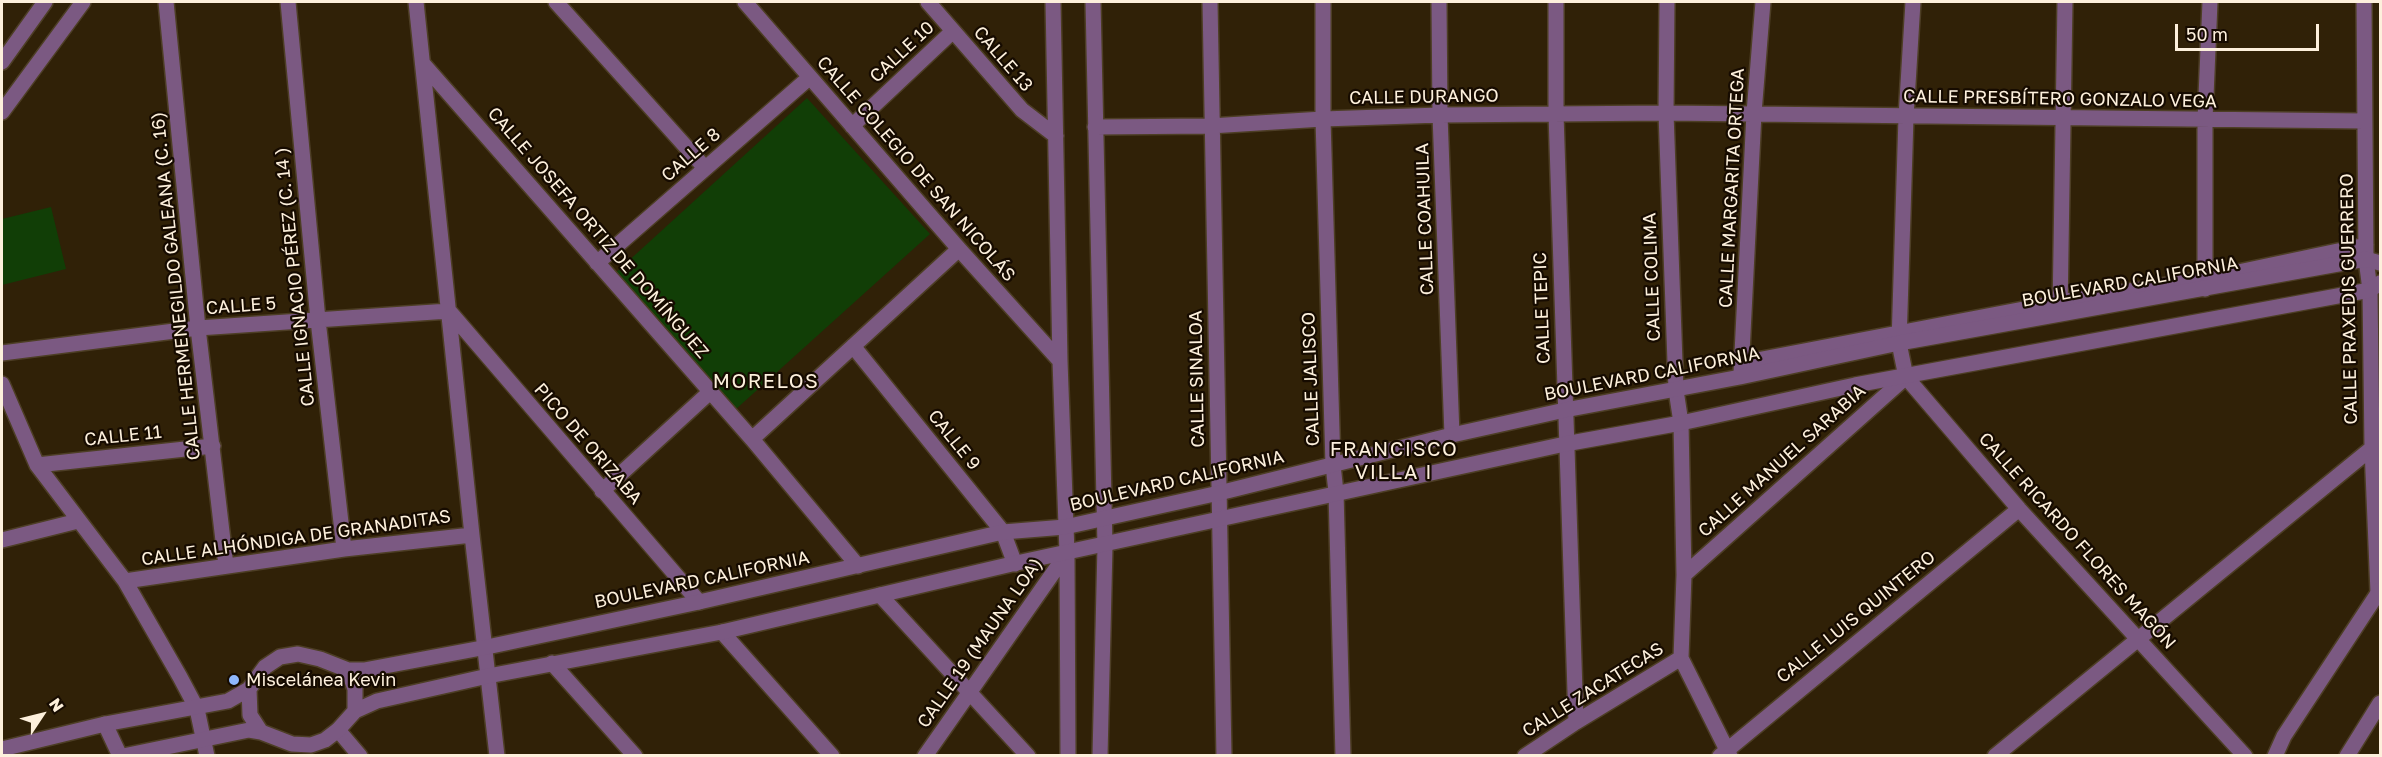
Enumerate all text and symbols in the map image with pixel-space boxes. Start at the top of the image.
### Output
scale bar [2178,12,2322,50]
street label: CALLE 10 [865,17,939,87]
street label: CALLE 13 [969,22,1037,96]
text: 50 m [2186,23,2228,45]
street label: CALLE COLEGIO DE SAN NICOLÁS [812,52,1020,286]
street label: CALLE MARGARITA ORTEGA [1715,68,1749,308]
street label: CALLE DURANGO [1349,85,1499,109]
street label: CALLE PRESBÍTERO GONZALO VEGA [1903,85,2217,113]
street label: CALLE JOSEFA ORTIZ DE DOMÍNGUEZ [483,103,713,363]
street label: CALLE HERMENEGILDO GALEANA (C. 16) [147,111,205,461]
street label: CALLE 8 [657,124,725,186]
street label: CALLE COAHUILA [1412,142,1438,296]
street label: CALLE IGNACIO PÉREZ (C. 14 ) [271,146,319,408]
street label: CALLE PRAXEDIS GUERRERO [2336,173,2362,425]
street label: CALLE COLIMA [1639,212,1665,342]
street label: CALLE TEPIC [1529,252,1555,364]
street label: BOULEVARD CALIFORNIA [2020,252,2240,312]
street label: CALLE 5 [205,293,277,319]
street label: CALLE SINALOA [1185,310,1209,448]
street label: CALLE JALISCO [1298,311,1324,447]
street label: BOULEVARD CALIFORNIA [1542,342,1762,406]
district label: MORELOS [713,370,819,394]
street label: PICO DE ORIZABA [530,379,646,509]
street label: CALLE MANUEL SARABIA [1694,380,1870,542]
street label: CALLE 9 [923,406,985,474]
street label: CALLE 11 [83,421,163,451]
street label: CALLE RICARDO FLORES MAGÓN [1974,428,2180,654]
district label: FRANCISCO VILLA I [1330,438,1458,485]
street label: BOULEVARD CALIFORNIA [1068,446,1286,516]
street label: CALLE ALHÓNDIGA DE GRANADITAS [140,506,452,570]
street label: CALLE LUIS QUINTERO [1772,546,1940,688]
street label: BOULEVARD CALIFORNIA [593,547,811,613]
street label: CALLE 19 (MAUNA LOA) [913,554,1047,732]
street label: CALLE ZACATECAS [1518,638,1668,742]
place label: Miscelánea Kevin [246,669,396,691]
marker: Miscelánea Kevin [227,673,241,687]
north arrow [12,685,72,745]
text: N [45,694,68,715]

